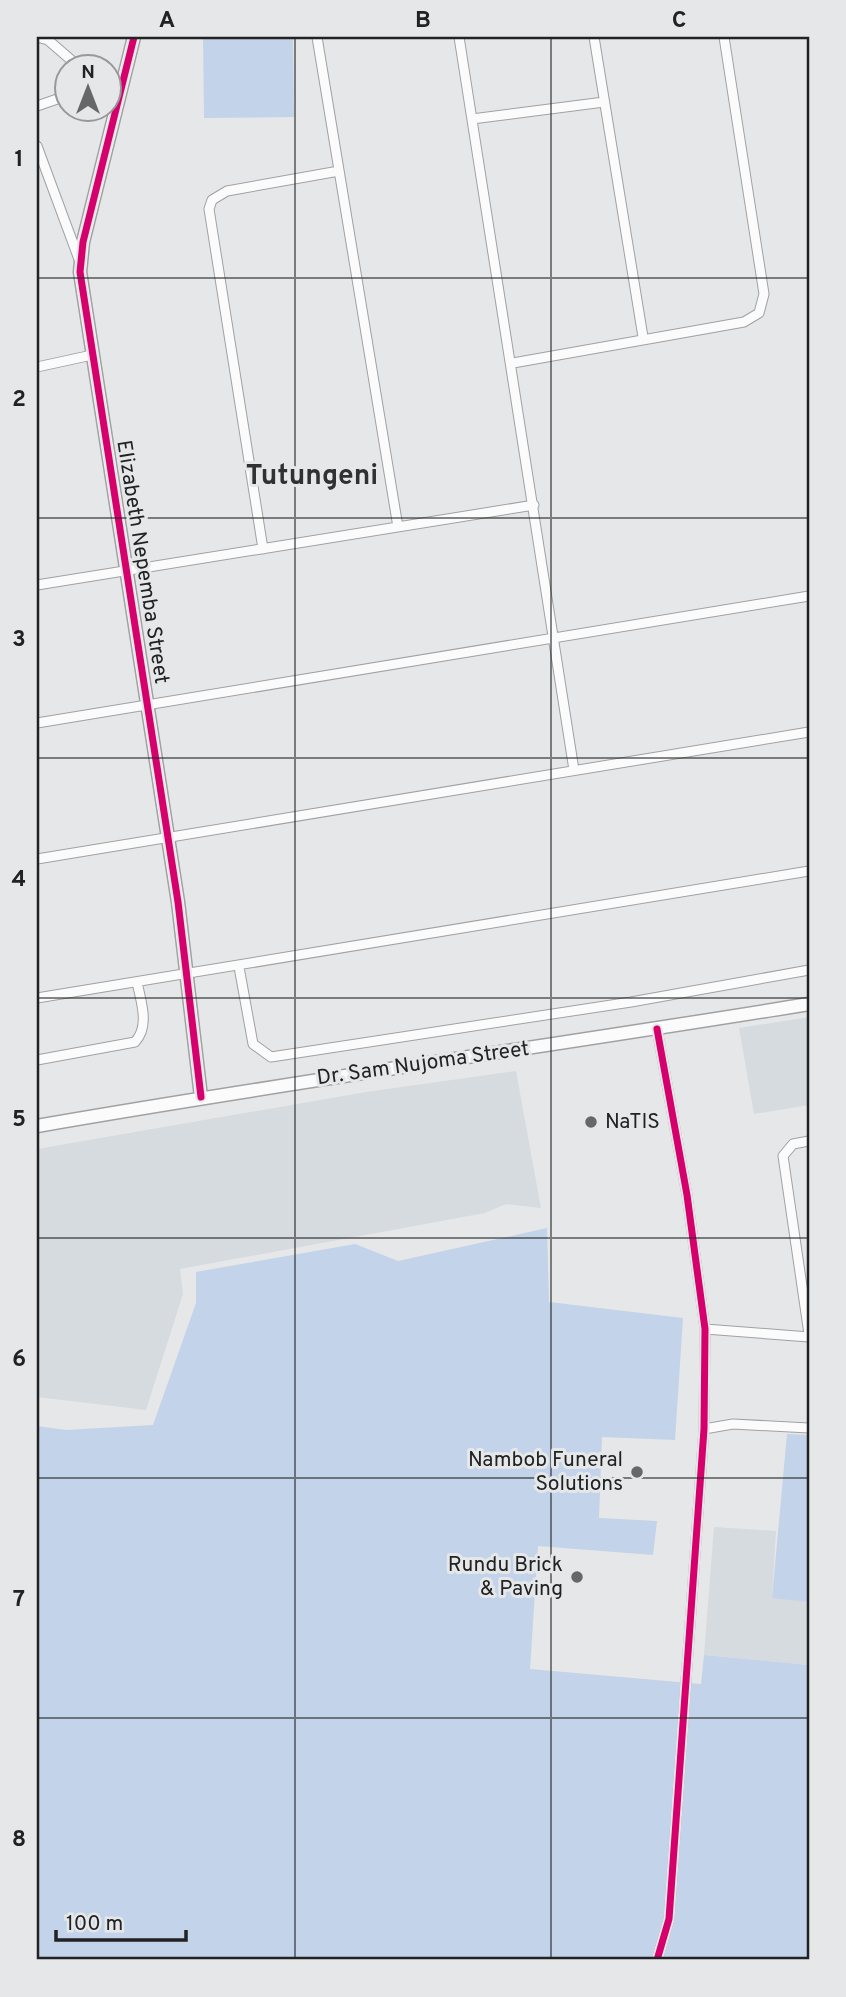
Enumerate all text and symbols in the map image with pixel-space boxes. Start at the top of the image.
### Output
text: A [159,7,175,36]
text: B [415,7,431,36]
text: C [672,7,686,36]
north arrow [52,52,122,122]
text: N [81,61,95,85]
text: 1 [14,146,24,175]
text: 2 [12,386,26,415]
street label: Elizabeth Nepemba Street [109,438,175,686]
district label: Tutungeni [246,459,378,495]
text: 3 [12,626,26,655]
text: 4 [12,866,26,895]
street label: Dr. Sam Nujoma Street [315,1036,531,1092]
text: 5 [12,1106,26,1135]
place label: NaTIS [605,1109,660,1136]
marker: NaTIS [583,1114,599,1130]
text: 6 [12,1346,26,1375]
place label: Nambob Funeral Solutions [468,1447,623,1498]
marker: Nambob Funeral Solutions [629,1464,645,1480]
place label: Rundu Brick & Paving [448,1552,563,1603]
marker: Rundu Brick & Paving [569,1569,585,1585]
text: 7 [13,1586,25,1615]
text: 8 [12,1826,26,1855]
scale bar [56,1899,186,1943]
text: 100 m [66,1911,123,1938]

